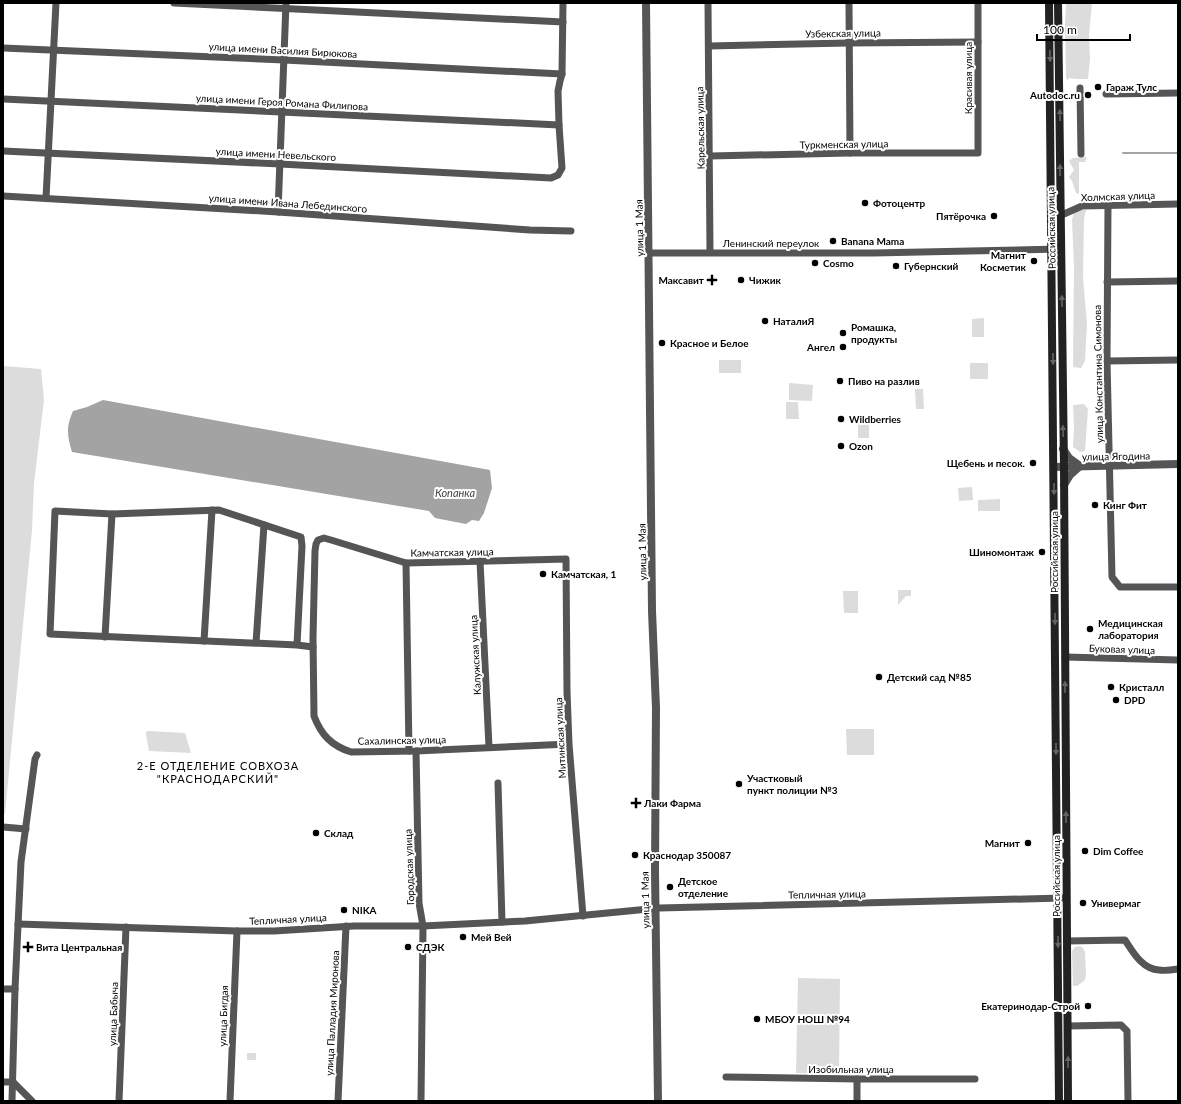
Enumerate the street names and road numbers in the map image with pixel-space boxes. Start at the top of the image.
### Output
street label: Узбекская улица [805,26,881,40]
street label: улица имени Василия Бирюкова [208,40,358,60]
street label: Красивая улица [962,42,974,114]
street label: Карельская улица [693,86,707,170]
street label: улица имени Героя Романа Филипова [196,91,368,113]
street label: Туркменская улица [800,137,888,151]
street label: улица имени Невельского [215,145,337,163]
street label: Российская улица [1044,187,1058,269]
street label: Холмская улица [1081,189,1155,203]
street label: улица имени Ивана Лебединского [208,191,368,215]
street label: улица 1 Мая [632,199,645,257]
street label: Ленинский переулок [722,237,820,249]
street label: улица Константина Симонова [1091,305,1105,443]
street label: улица Ягодина [1082,449,1150,463]
street label: Российская улица [1048,511,1060,593]
street label: улица 1 Мая [635,523,648,581]
street label: Камчатская улица [410,545,494,559]
street label: Калужская улица [467,615,483,695]
street label: Буковая улица [1089,642,1155,656]
street label: Митинская улица [552,697,568,779]
street label: Сахалинская улица [358,733,446,747]
street label: Городская улица [402,829,416,905]
street label: Российская улица [1050,835,1062,917]
street label: улица 1 Мая [638,871,651,929]
street label: Тепличная улица [788,887,866,901]
street label: Тепличная улица [249,911,327,927]
street label: улица Палладия Миронова [323,950,341,1076]
street label: улица Бабыча [106,982,120,1046]
street label: улица Бигдая [216,985,230,1047]
street label: Изобильная улица [808,1063,894,1075]

